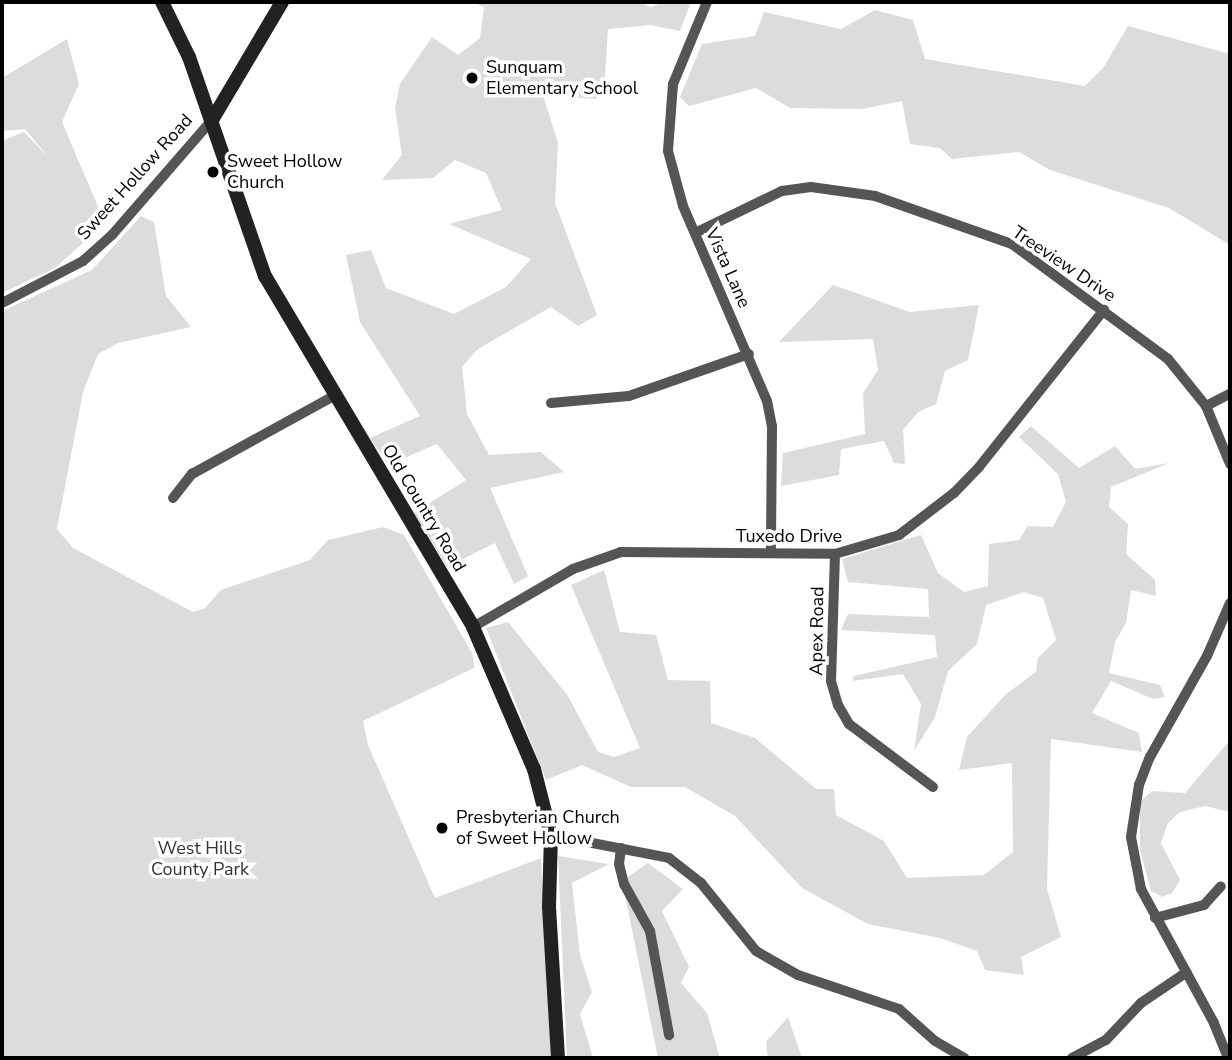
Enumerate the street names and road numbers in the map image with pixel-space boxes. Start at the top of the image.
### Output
street label: Sweet Hollow Road [73,110,197,244]
street label: Treeview Drive [1008,221,1120,307]
street label: Vista Lane [701,225,755,311]
street label: Old Country Road [377,440,471,576]
street label: Tuxedo Drive [736,525,842,547]
street label: Apex Road [805,586,829,676]

